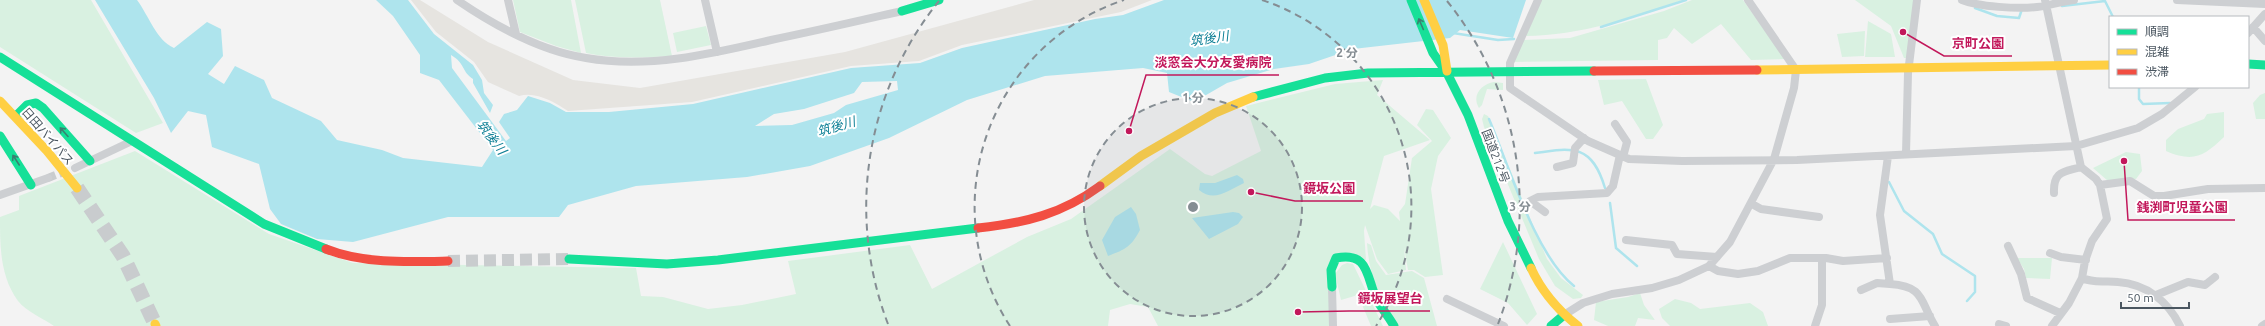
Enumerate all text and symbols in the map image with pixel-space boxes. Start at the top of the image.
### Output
legend [2109,16,2249,88]
one-way arrow [1416,18,1424,30]
text: 順調 [2145,25,2169,38]
water label: 筑後川 [1189,28,1231,48]
callout: 京町公園 [1944,31,2012,56]
text: 京町公園 [1952,36,2004,50]
text: 混雑 [2145,45,2169,58]
text: 2 分 [1336,46,1358,59]
callout: 淡窓会大分友愛病院 [1146,50,1279,75]
text: 淡窓会大分友愛病院 [1154,55,1272,69]
text: 渋滞 [2145,65,2169,78]
text: 1 分 [1182,91,1204,104]
street label: 日田バイパス [20,105,76,167]
water label: 筑後川 [815,113,859,138]
water label: 筑後川 [475,117,511,158]
one-way arrow [60,127,69,137]
street label: 国道212号 [1480,127,1512,185]
one-way arrow [12,155,20,166]
callout: 鏡坂公園 [1295,176,1363,201]
text: 鏡坂公園 [1303,181,1355,195]
callout: 銭渕町児童公園 [2128,195,2235,220]
centre of rings [1186,200,1200,214]
text: 3 分 [1509,200,1531,213]
text: 銭渕町児童公園 [2136,200,2228,214]
scale bar [2121,284,2189,310]
callout: 鏡坂展望台 [1349,286,1430,311]
text: 鏡坂展望台 [1357,291,1423,305]
text: 50 m [2127,291,2154,304]

